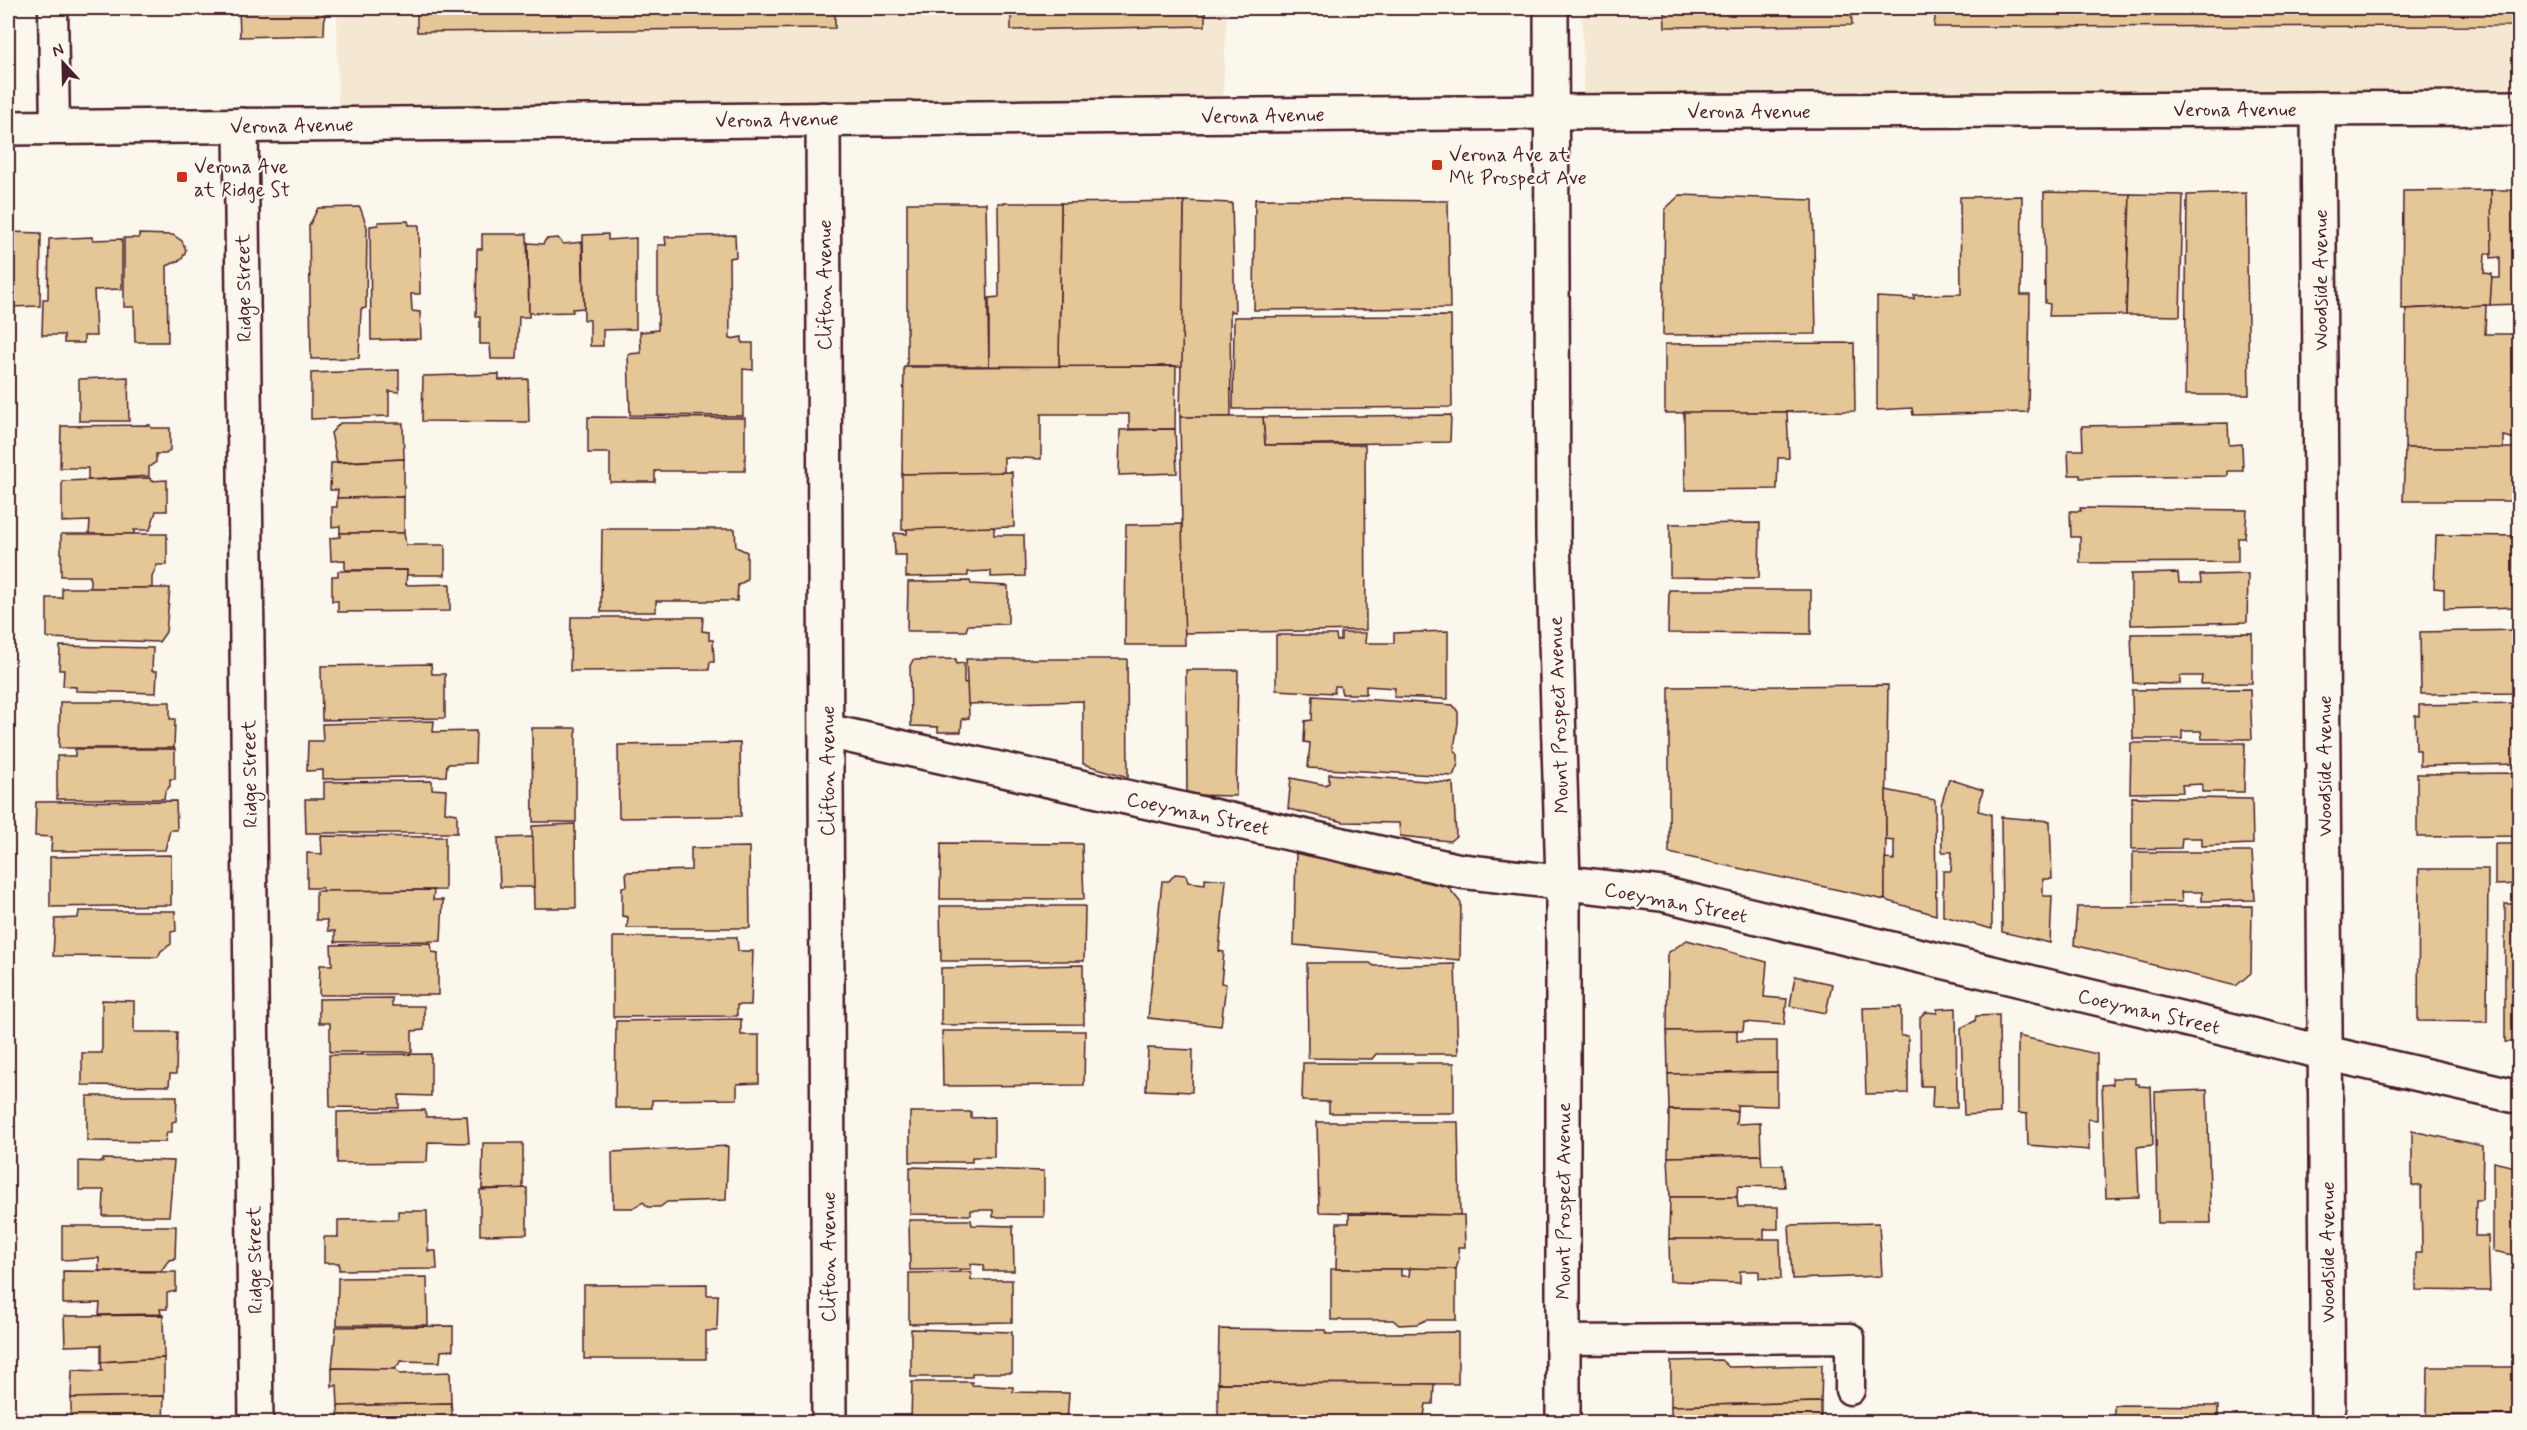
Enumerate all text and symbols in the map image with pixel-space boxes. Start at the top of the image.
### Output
north arrow [33,33,93,93]
text: N [49,39,67,62]
street label: Verona Avenue [2173,97,2297,124]
street label: Verona Avenue [1687,99,1811,126]
street label: Verona Avenue [1201,102,1325,131]
street label: Verona Avenue [715,106,839,135]
street label: Verona Avenue [230,112,354,141]
place label: Verona Ave at Mt Prospect Ave [1449,142,1587,192]
place label: Verona Ave at Ridge St [194,154,290,204]
marker: Verona Ave at Mt Prospect Ave [1430,158,1444,172]
marker: Verona Ave at Ridge St [175,170,189,184]
street label: Woodside Avenue [2308,209,2335,351]
street label: Clifton Avenue [812,219,839,351]
street label: Ridge Street [230,233,260,342]
street label: Mount Prospect Avenue [1543,616,1576,814]
street label: Woodside Avenue [2312,695,2339,837]
street label: Clifton Avenue [815,705,842,837]
street label: Ridge Street [236,719,266,828]
street label: Coeyman Street [1124,786,1272,843]
street label: Coeyman Street [1602,876,1750,931]
street label: Coeyman Street [2075,983,2222,1042]
street label: Mount Prospect Avenue [1551,1102,1578,1300]
street label: Woodside Avenue [2315,1181,2342,1323]
street label: Clifton Avenue [816,1191,843,1323]
street label: Ridge Street [241,1205,271,1314]

